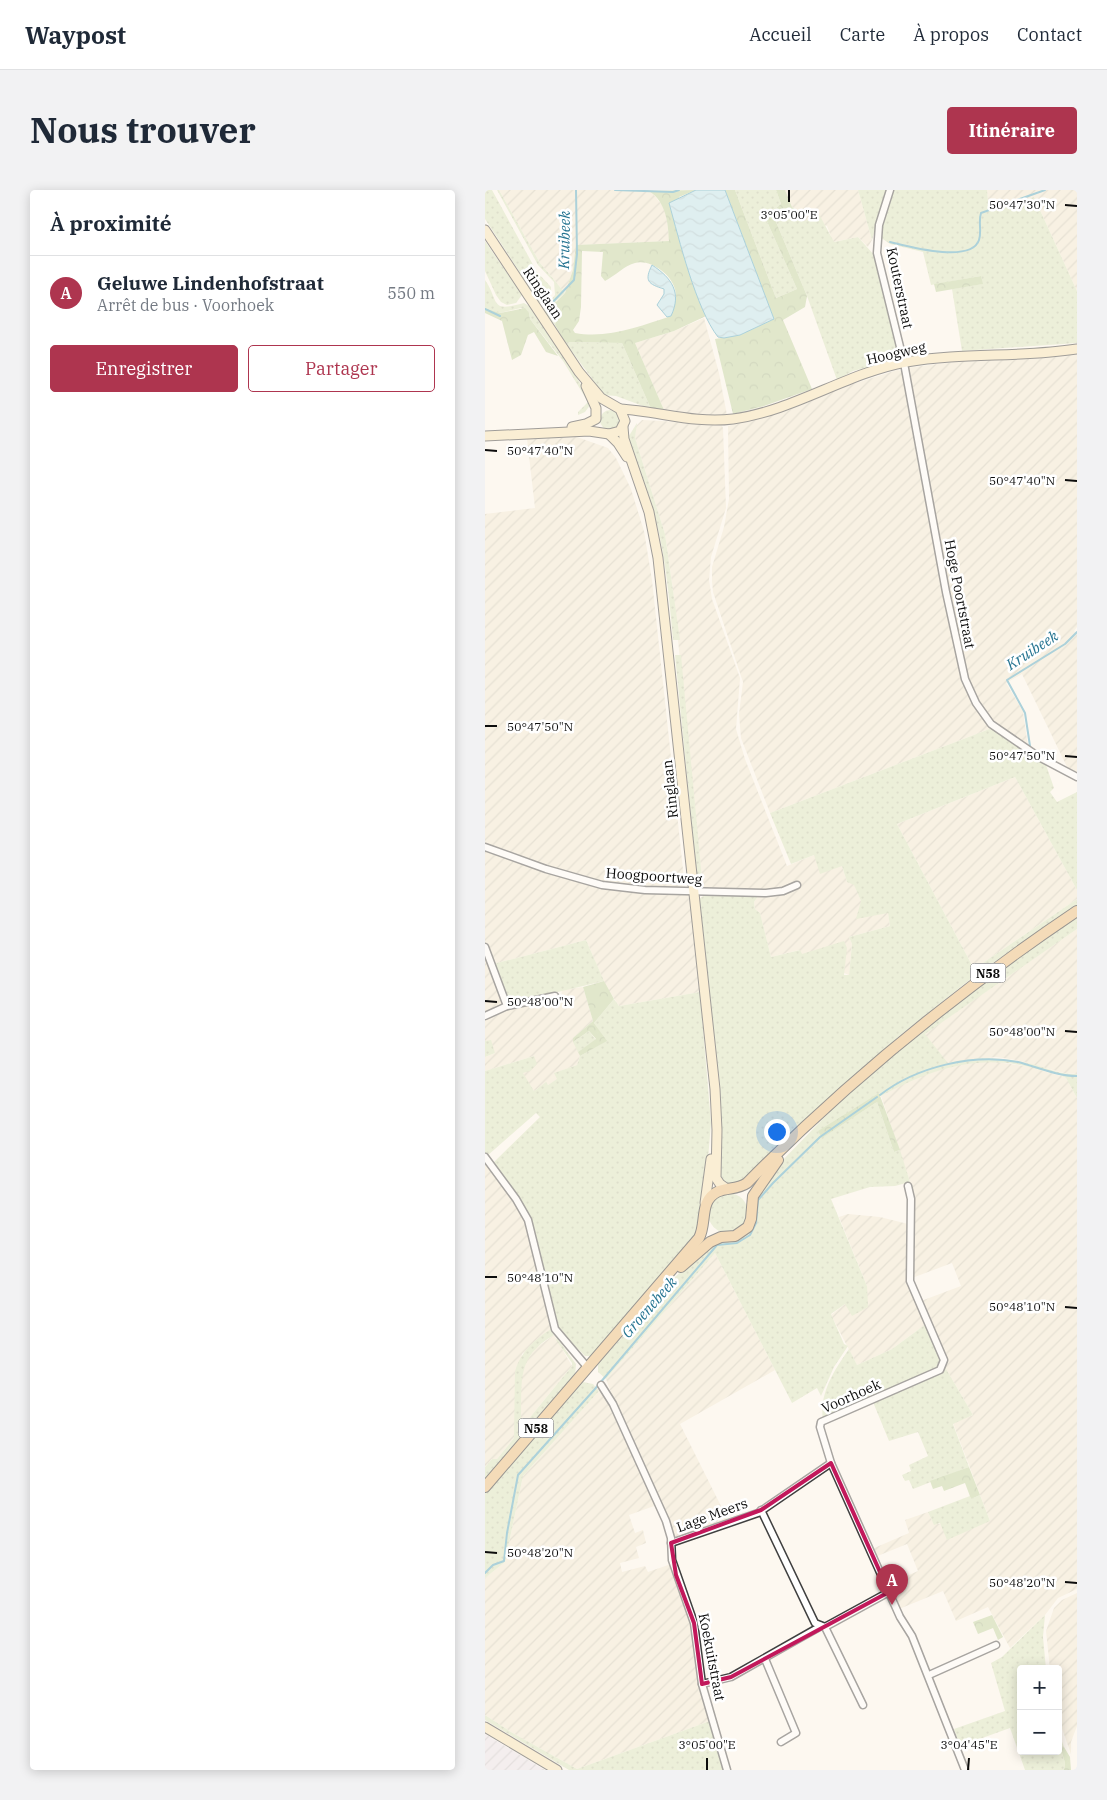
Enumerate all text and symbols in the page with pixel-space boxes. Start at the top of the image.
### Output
text: Waypost [25,19,126,51]
text: Accueil [749,23,812,46]
text: Carte [840,23,885,46]
text: À propos [913,23,989,46]
text: Contact [1017,23,1082,46]
text: Nous trouver [30,107,256,153]
button: Itinéraire [947,107,1077,154]
text: 50°47'30"N [989,197,1055,212]
text: 3°05'00"E [760,207,818,222]
text: À proximité [50,209,172,237]
water label: Kruibeek [554,211,574,270]
street label: Kouterstraat [883,246,917,330]
street label: Ringlaan [519,264,567,322]
text: Geluwe Lindenhofstraat [97,271,324,295]
text: A [60,283,72,303]
text: 550 m [387,283,435,303]
text: Arrêt de bus · Voorhoek [97,295,274,315]
street label: Hoogweg [864,337,928,369]
button: Enregistrer [50,345,238,392]
button: Partager [248,345,435,392]
text: 50°47'40"N [507,443,573,458]
text: 50°47'40"N [989,473,1055,488]
street label: Hoge Poortstraat [941,538,979,650]
water label: Kruibeek [1002,626,1062,674]
text: 50°47'50"N [507,719,573,734]
text: 50°47'50"N [989,748,1055,763]
street label: Ringlaan [658,759,682,819]
street label: Hoogpoortweg [605,864,703,888]
road number: N58 [971,964,1005,982]
text: 50°48'00"N [507,994,573,1009]
text: 50°48'00"N [989,1024,1055,1039]
your location [764,1119,790,1145]
text: 50°48'10"N [507,1270,573,1285]
water label: Groenebeek [617,1272,681,1342]
text: 50°48'10"N [989,1299,1055,1314]
street label: Voorhoek [819,1375,884,1417]
road number: N58 [519,1418,553,1438]
street label: Lage Meers [674,1494,750,1536]
text: 50°48'20"N [507,1545,573,1560]
pin: A [876,1564,908,1605]
text: 50°48'20"N [989,1575,1055,1590]
street label: Koekuitstraat [695,1612,729,1703]
map controls [1017,1665,1062,1755]
button: + [1017,1665,1062,1710]
button: − [1017,1710,1062,1755]
text: 3°05'00"E [678,1737,736,1752]
text: 3°04'45"E [940,1737,998,1752]

